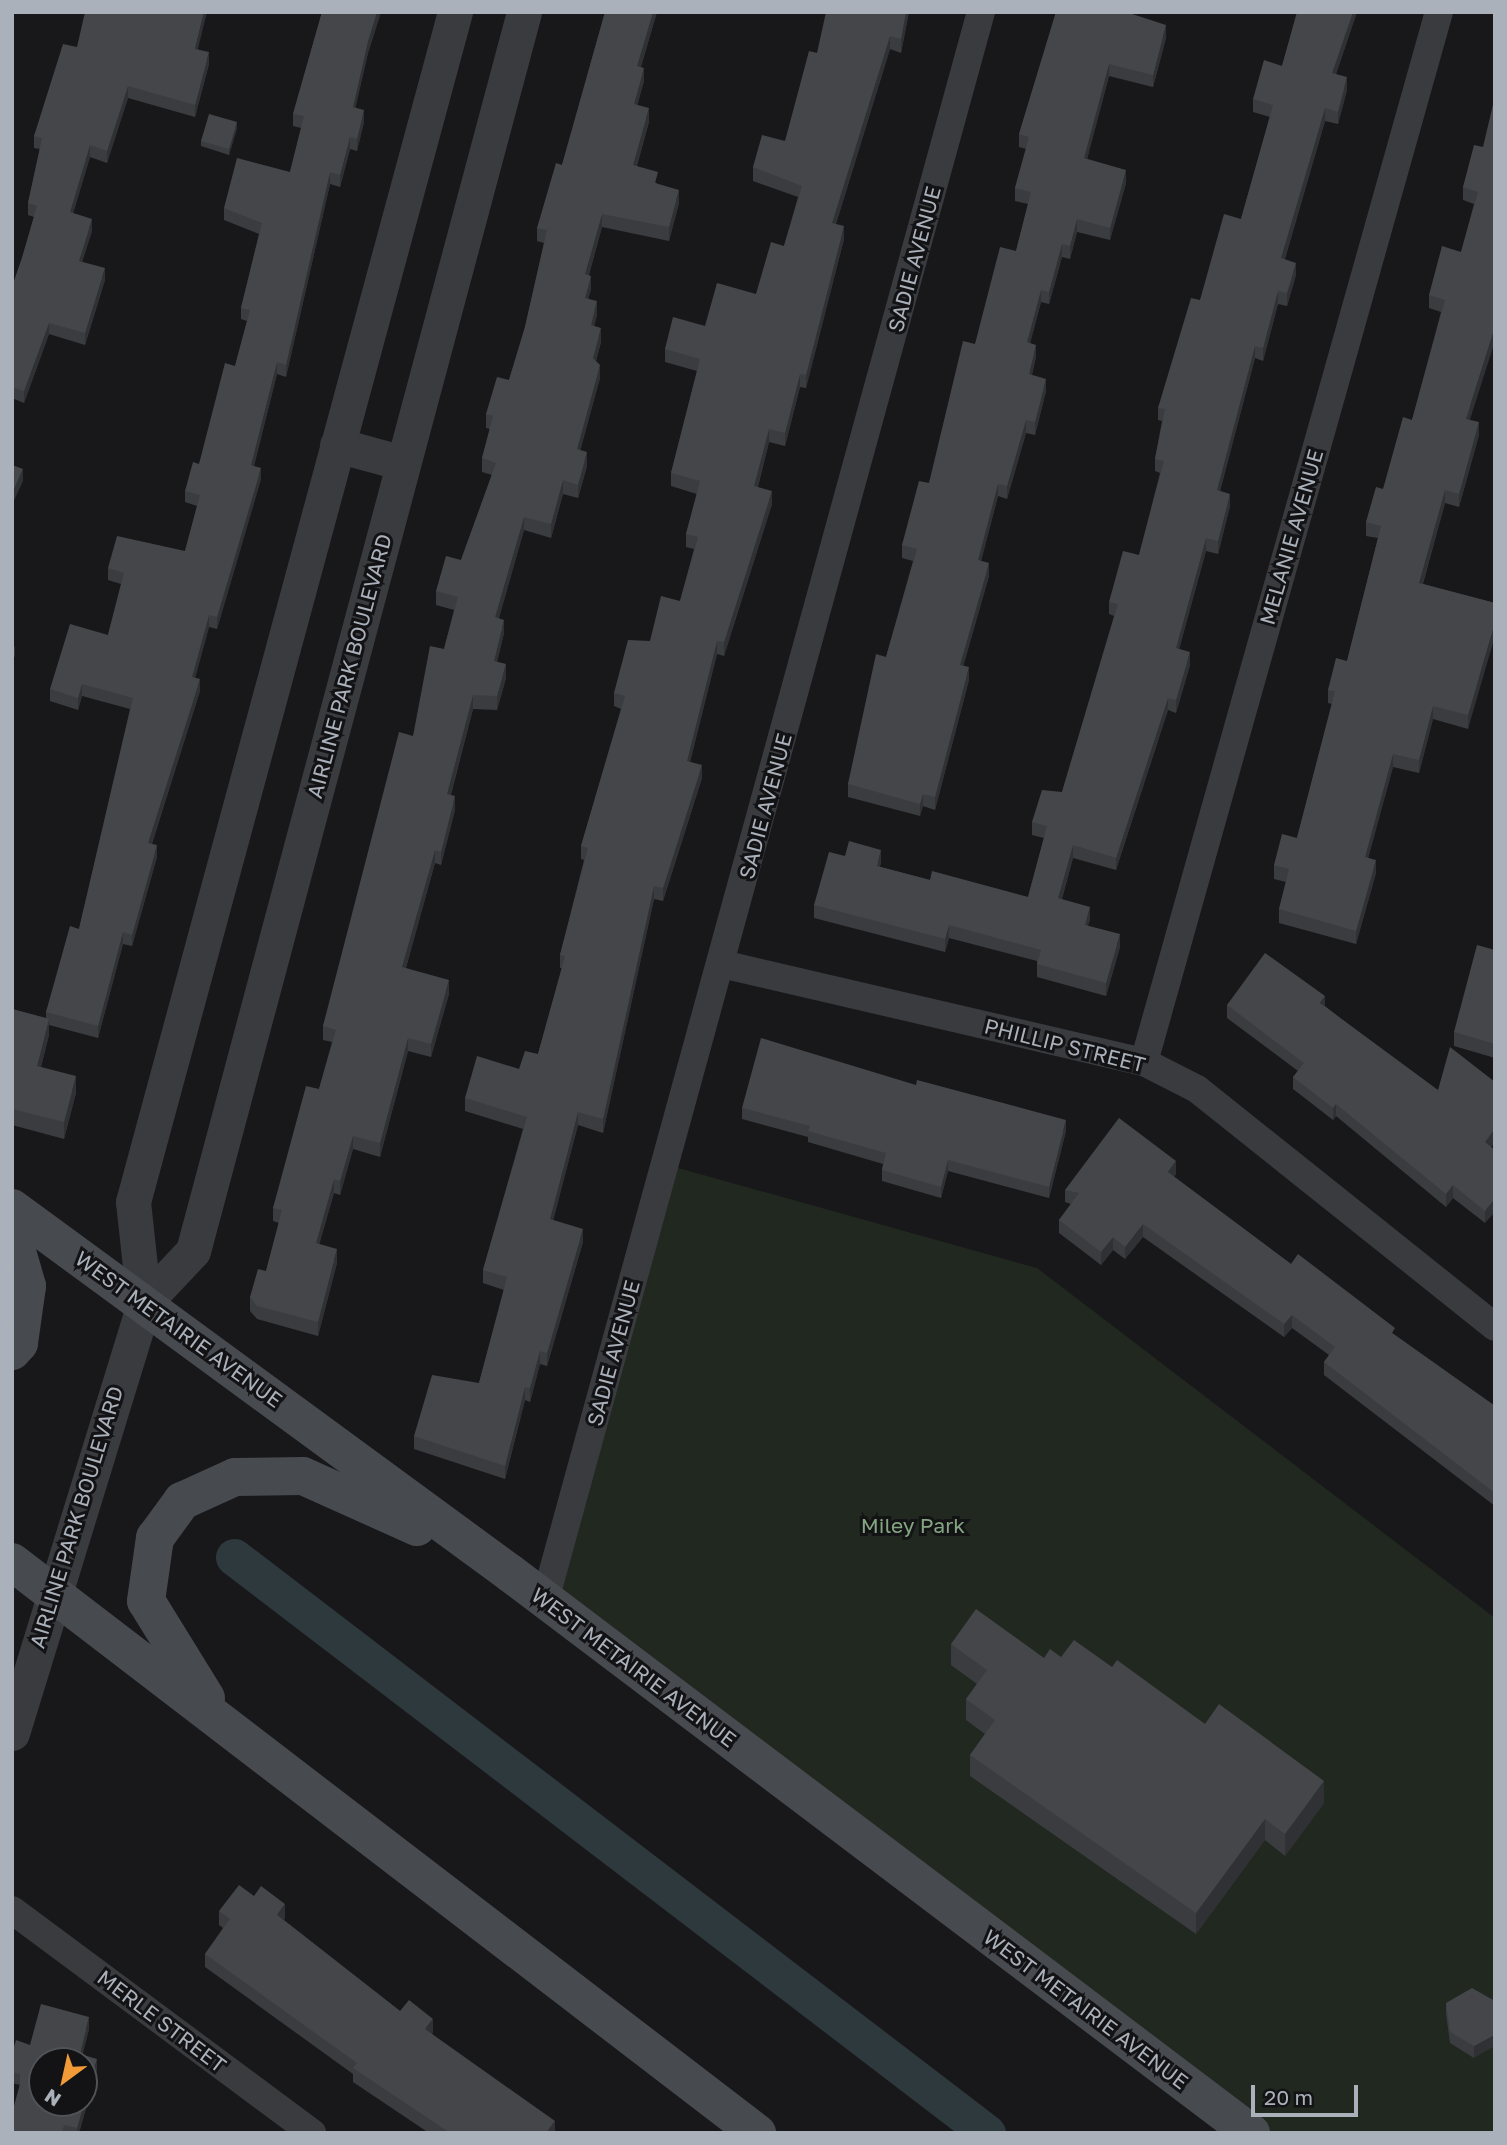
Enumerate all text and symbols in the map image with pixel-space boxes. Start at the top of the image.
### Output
street label: SADIE AVENUE [882,183,946,335]
street label: MELANIE AVENUE [1254,446,1328,628]
street label: AIRLINE PARK BOULEVARD [302,531,396,801]
street label: SADIE AVENUE [733,730,797,882]
street label: PHILLIP STREET [982,1013,1148,1077]
street label: WEST METAIRIE AVENUE [71,1245,287,1413]
street label: SADIE AVENUE [581,1277,645,1429]
street label: AIRLINE PARK BOULEVARD [24,1383,128,1651]
park label: Miley Park [861,1512,965,1538]
street label: WEST METAIRIE AVENUE [527,1582,741,1752]
street label: WEST METAIRIE AVENUE [979,1924,1193,2094]
street label: MERLE STREET [93,1964,231,2078]
north arrow [28,2047,98,2117]
scale bar [1255,2072,1362,2116]
text: 20 m [1264,2084,1313,2110]
text: N [40,2085,65,2112]

